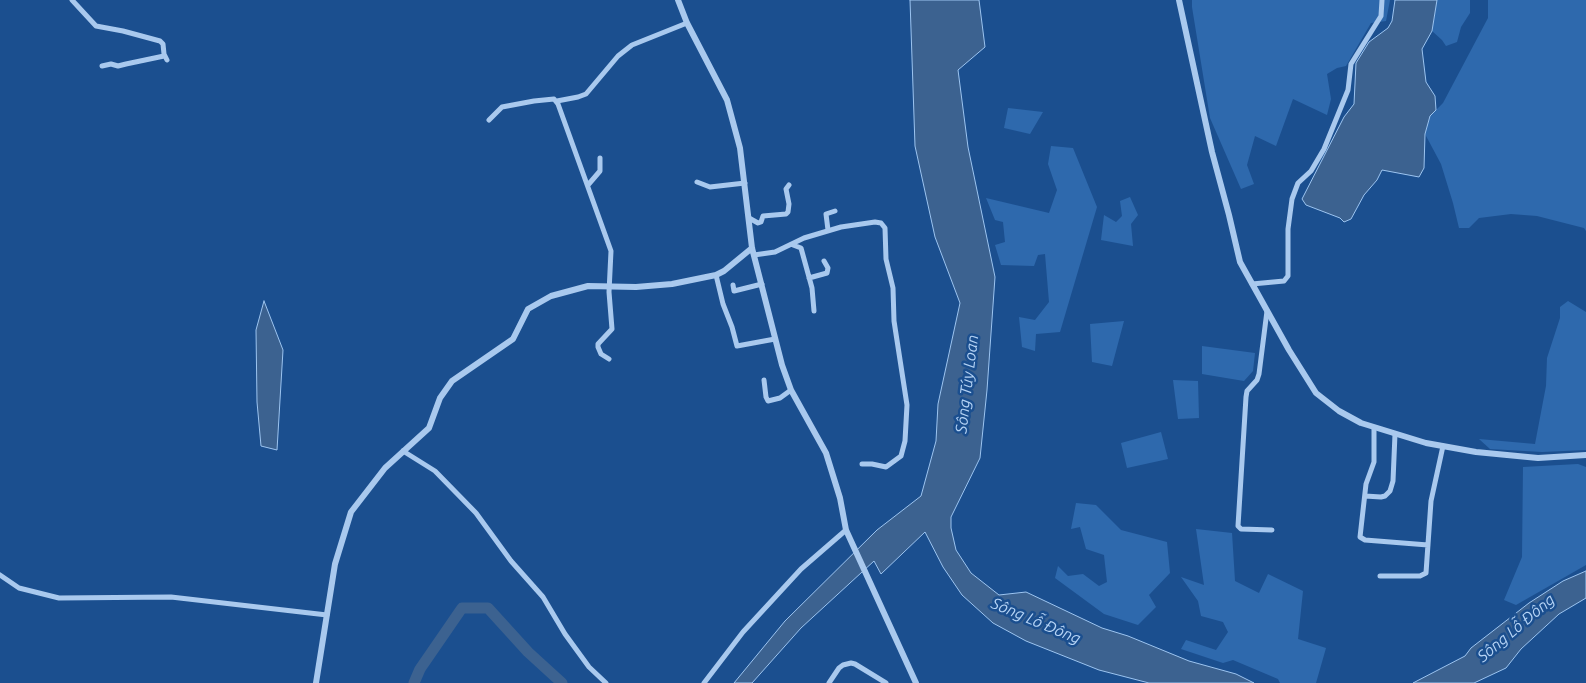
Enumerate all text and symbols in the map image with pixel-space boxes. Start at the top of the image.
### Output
water label: Sông Túy Loan [951,334,983,434]
water label: Sông Lỗ Đông [1473,590,1559,666]
water label: Sông Lỗ Đông [988,594,1084,648]

